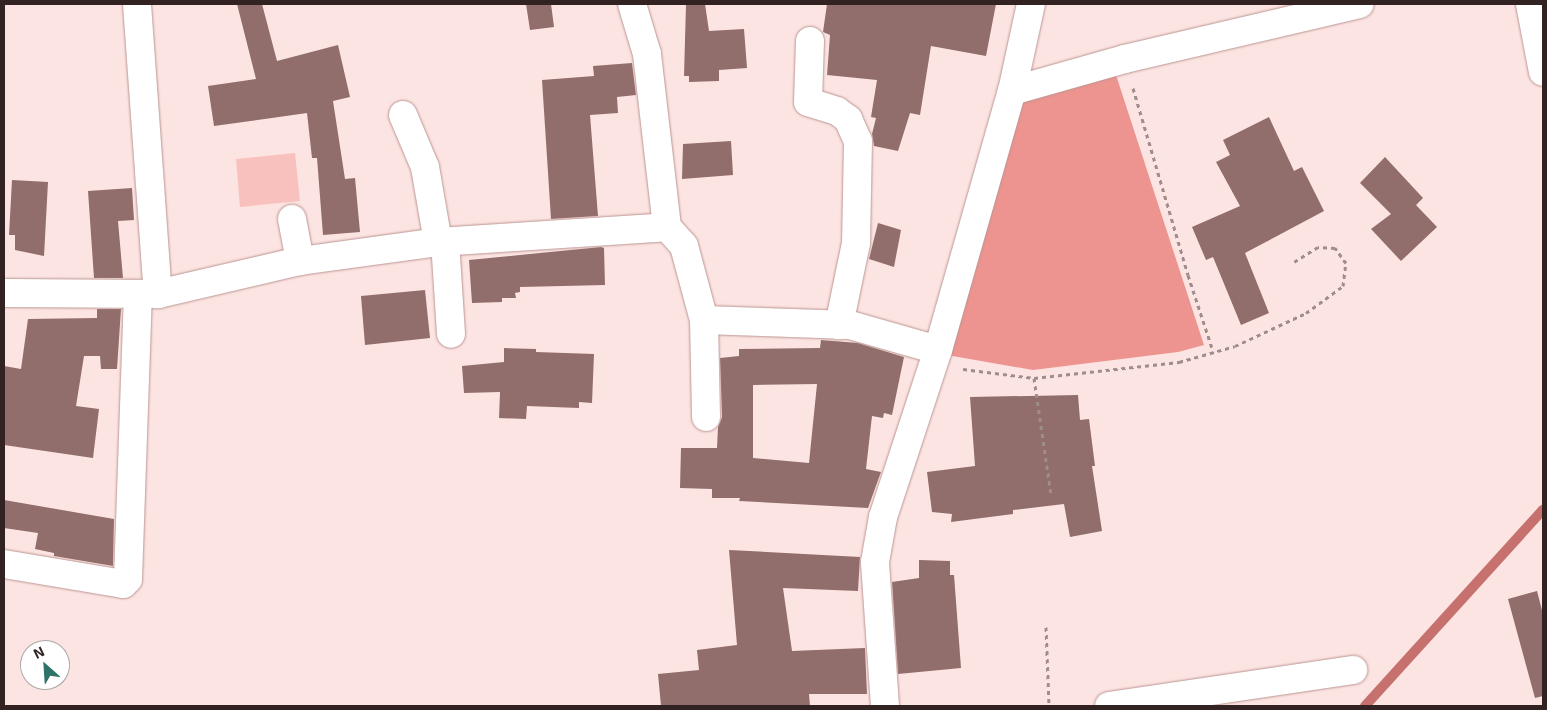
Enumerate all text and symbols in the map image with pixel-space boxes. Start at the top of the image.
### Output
north arrow [20,640,70,690]
text: N [30,642,47,662]

